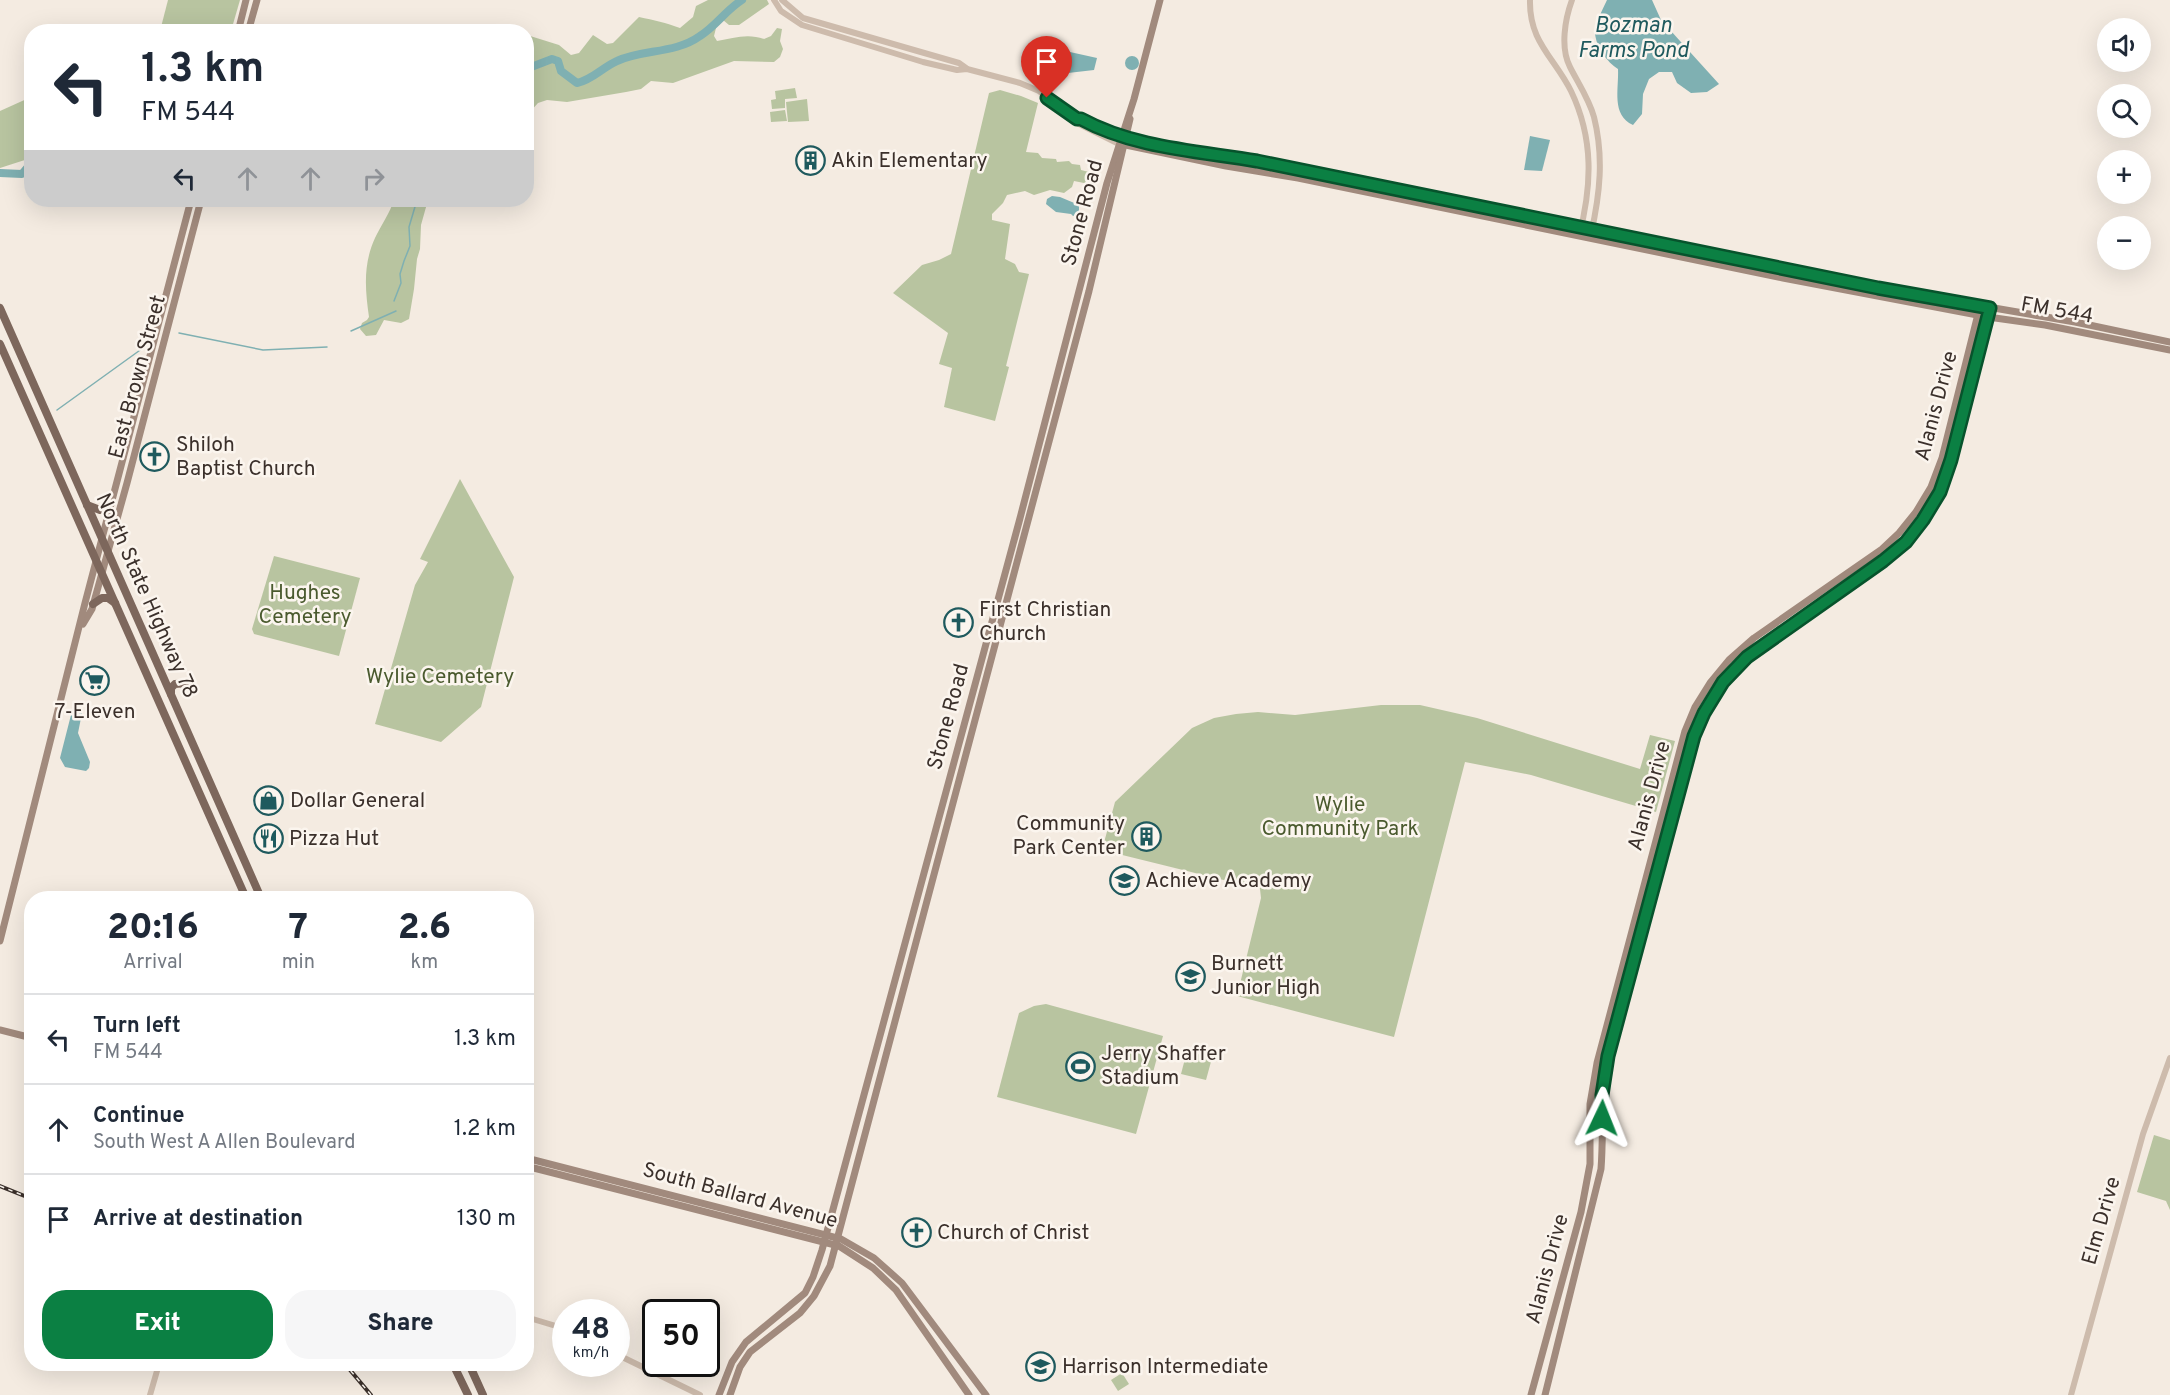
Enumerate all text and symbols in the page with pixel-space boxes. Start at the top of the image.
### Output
water label: Bozman Farms Pond [1578,13,1690,65]
map controls [2097,18,2151,270]
button: sound [2097,18,2151,72]
pin [1021,36,1072,98]
text: 1.3 km [141,44,264,97]
icon: arrive [1030,45,1063,78]
icon: left [42,48,120,126]
button: search [2097,84,2151,138]
text: FM 544 [141,96,235,130]
building icon: Akin Elementary [794,145,826,177]
place label: Akin Elementary [831,148,988,175]
button: + [2097,150,2151,204]
street label: Stone Road [1056,157,1110,269]
icon: left [168,162,201,195]
icon: ahead [231,162,264,195]
icon: ahead [294,162,327,195]
icon: right [357,162,390,195]
button: − [2097,216,2151,270]
street label: FM 544 [2019,291,2095,331]
street label: East Brown Street [103,292,173,462]
street label: Alanis Drive [1909,348,1965,464]
place label: Shiloh Baptist Church [176,432,316,483]
church icon: Shiloh Baptist Church [139,441,171,473]
street label: North State Highway 78 [89,489,203,703]
park label: Hughes Cemetery [258,580,352,631]
place label: First Christian Church [979,597,1111,648]
church icon: First Christian Church [942,606,974,638]
street label: Stone Road [922,661,976,773]
park label: Wylie Cemetery [366,664,514,691]
supermarket icon: 7-Eleven [79,665,111,697]
place label: 7-Eleven [55,699,136,726]
street label: Alanis Drive [1622,738,1678,854]
shop icon: Dollar General [253,785,285,817]
place label: Dollar General [290,788,425,815]
park label: Wylie Community Park [1261,792,1419,843]
place label: Community Park Center [1013,811,1125,862]
building icon: Community Park Center [1130,820,1162,852]
restaurant icon: Pizza Hut [252,823,284,855]
place label: Pizza Hut [289,826,379,853]
school or university icon: Achieve Academy [1108,865,1140,897]
place label: Achieve Academy [1145,868,1312,895]
text: 20:16 [107,906,199,952]
text: 7 [289,906,308,952]
text: 2.6 [398,906,451,952]
text: Arrival [123,950,183,976]
text: min [282,950,315,976]
text: km [411,950,438,976]
place label: Burnett Junior High [1211,951,1320,1002]
school or university icon: Burnett Junior High [1174,960,1206,992]
text: Turn left [93,1013,181,1040]
icon: left [42,1023,75,1056]
text: 1.3 km [454,1026,516,1053]
text: FM 544 [93,1040,163,1066]
place label: Jerry Shaffer Stadium [1101,1041,1226,1092]
sports icon: Jerry Shaffer Stadium [1064,1050,1096,1082]
position arrow [1570,1086,1634,1150]
text: Continue [93,1103,184,1130]
icon: ahead [42,1113,75,1146]
text: 1.2 km [454,1116,516,1143]
text: South West A Allen Boulevard [93,1130,355,1156]
street label: South Ballard Avenue [639,1157,841,1235]
street label: Elm Drive [2077,1174,2127,1268]
icon: arrive [42,1203,75,1236]
text: Arrive at destination [93,1206,303,1233]
text: 130 m [457,1206,516,1233]
street label: Alanis Drive [1520,1211,1576,1327]
church icon: Church of Christ [900,1217,932,1249]
place label: Church of Christ [937,1220,1089,1247]
button: Exit [42,1290,273,1359]
button: Share [285,1290,516,1359]
speed limit sign: 50 [642,1299,720,1377]
text: 48 [572,1312,610,1349]
text: km/h [573,1344,609,1363]
school or university icon: Harrison Intermediate [1025,1351,1057,1383]
place label: Harrison Intermediate [1062,1354,1268,1381]

